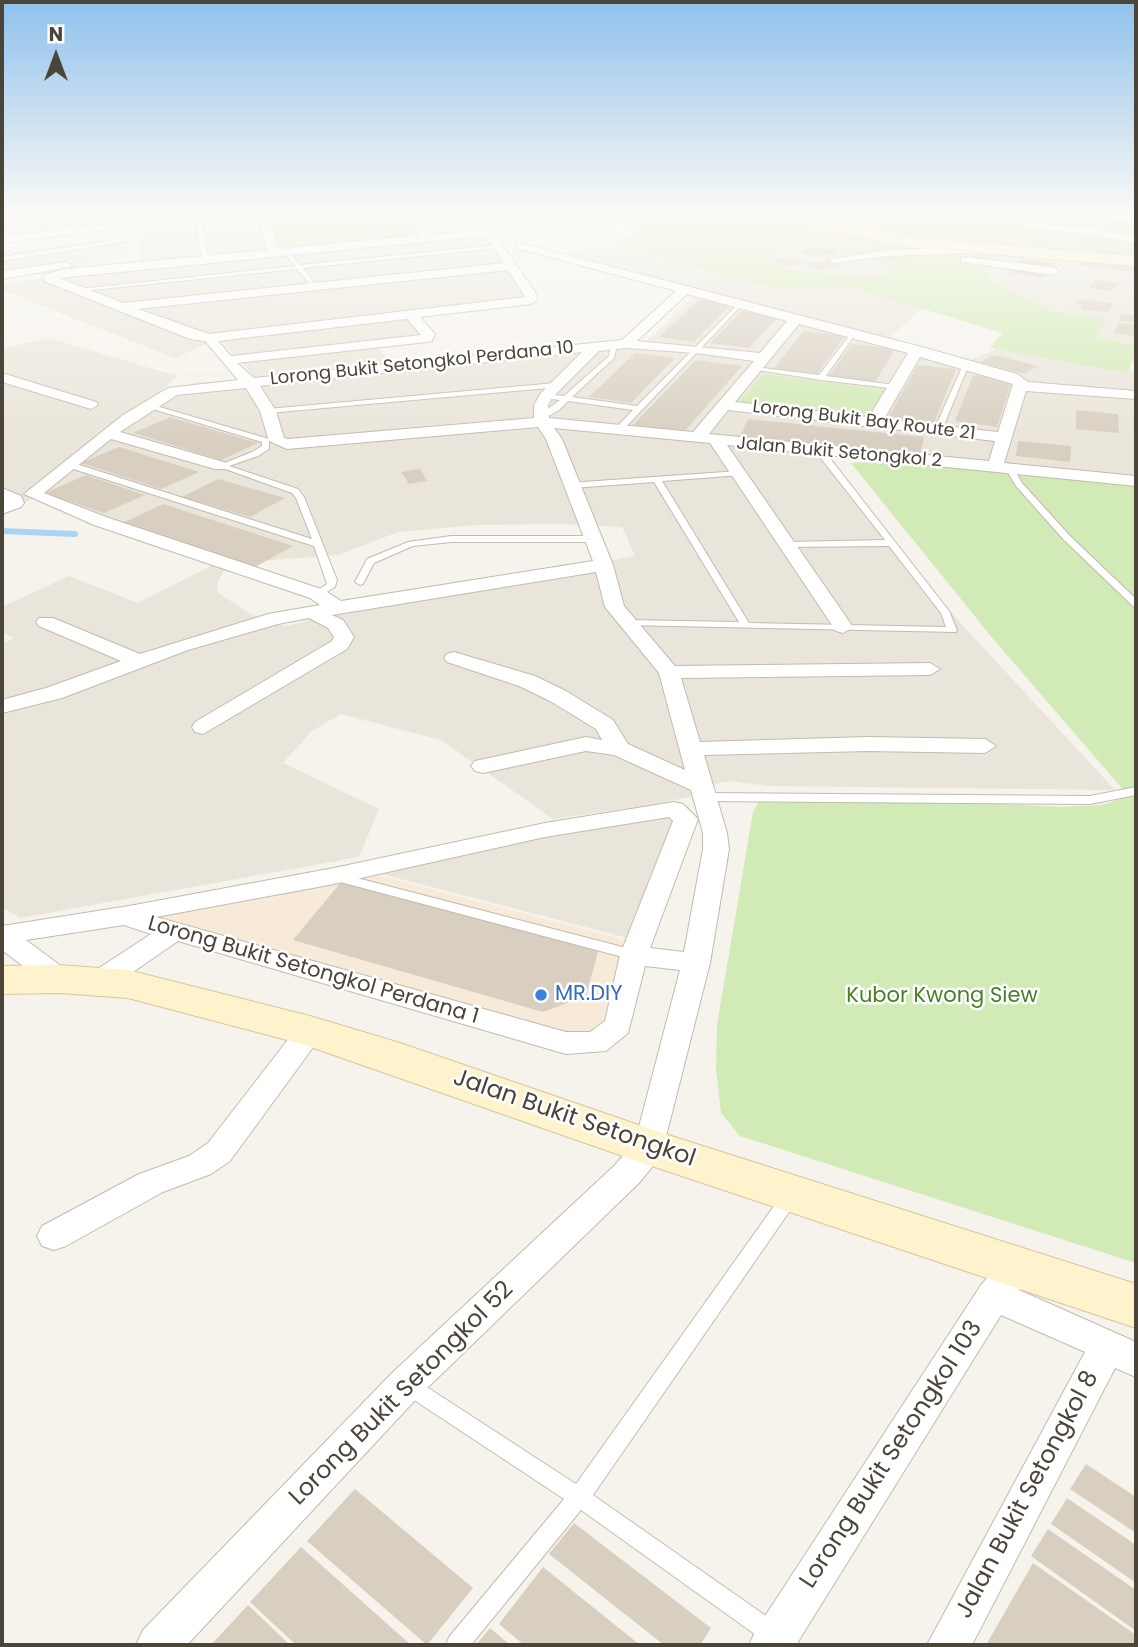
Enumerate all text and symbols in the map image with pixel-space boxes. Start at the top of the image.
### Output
north arrow [21,21,91,91]
text: N [49,21,63,48]
street label: Lorong Bukit Setongkol Perdana 10 [269,337,575,391]
street label: Lorong Bukit Bay Route 21 [751,397,977,445]
street label: Jalan Bukit Setongkol 2 [735,433,943,473]
street label: Lorong Bukit Setongkol Perdana 1 [145,912,481,1030]
place label: MR.DIY [555,982,623,1008]
park label: Kubor Kwong Siew [846,984,1038,1010]
marker: MR.DIY [533,987,549,1003]
street label: Jalan Bukit Setongkol [449,1064,699,1174]
street label: Lorong Bukit Setongkol 52 [284,1276,520,1512]
street label: Lorong Bukit Setongkol 103 [795,1316,989,1594]
street label: Jalan Bukit Setongkol 8 [950,1366,1106,1624]

